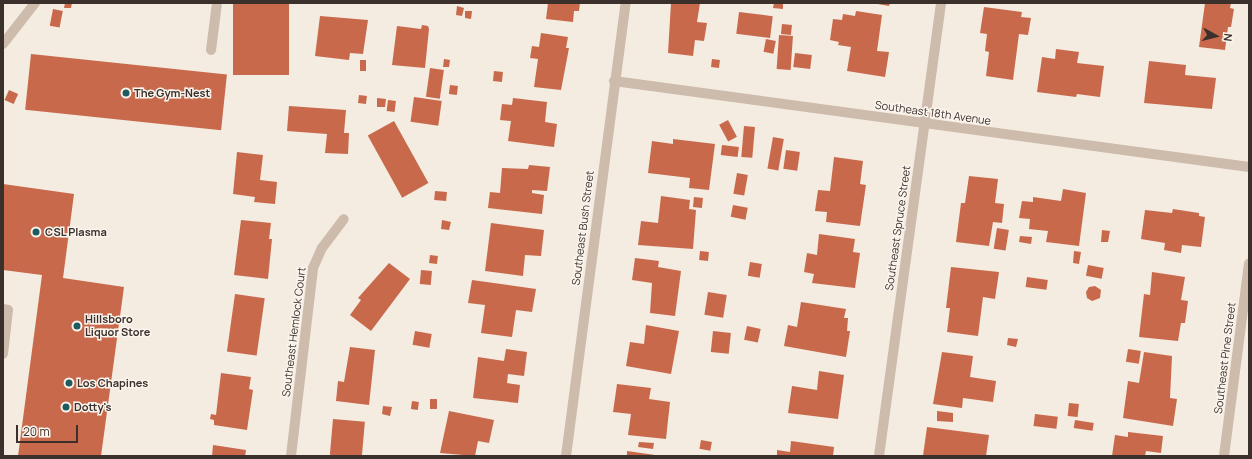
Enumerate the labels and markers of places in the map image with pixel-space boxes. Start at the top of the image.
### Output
place label: The Gym-Nest [134,86,210,100]
marker: The Gym-Nest [121,88,131,98]
place label: CSL Plasma [45,225,107,239]
marker: CSL Plasma [30,226,42,238]
place label: Hillsboro Liquor Store [85,313,150,339]
marker: Hillsboro Liquor Store [72,321,82,331]
place label: Los Chapines [77,376,148,390]
marker: Los Chapines [64,378,74,388]
place label: Dotty's [74,400,111,414]
marker: Dotty's [61,402,71,412]

